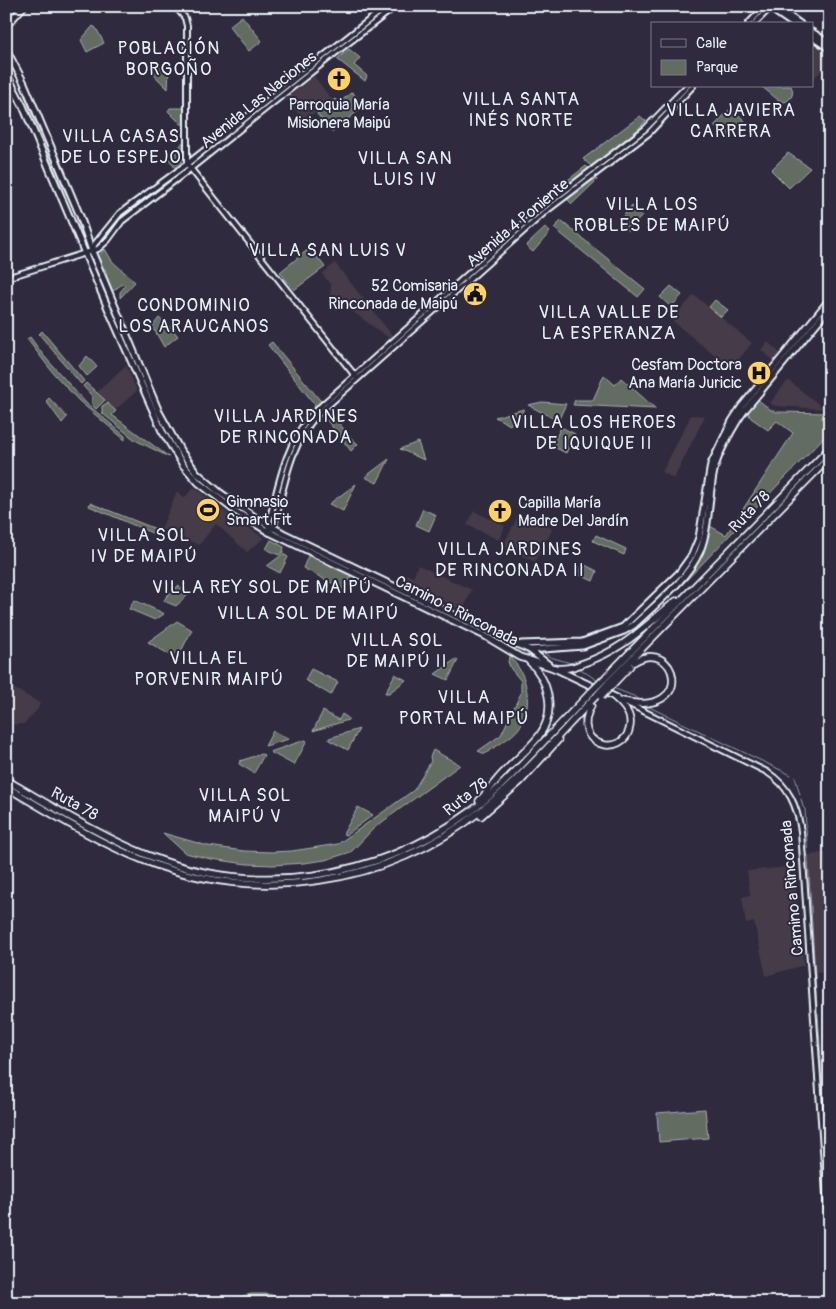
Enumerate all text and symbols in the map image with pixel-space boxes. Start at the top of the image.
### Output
legend [651,22,814,88]
text: Calle [696,34,727,53]
district label: POBLACIÓN BORGOÑO [118,36,220,81]
street label: Avenida Las Naciones [196,47,321,153]
text: Parque [696,58,739,77]
church icon: Parroquia María Misionera Maipú [326,66,352,92]
district label: VILLA SANTA INÉS NORTE [462,88,580,132]
place label: Parroquia María Misionera Maipú [287,95,391,133]
district label: VILLA JAVIERA CARRERA [666,99,796,143]
district label: VILLA CASAS DE LO ESPEJO [60,125,182,169]
district label: VILLA SAN LUIS IV [357,147,453,191]
street label: Avenida 4 Poniente [462,174,573,271]
district label: VILLA LOS ROBLES DE MAIPÚ [573,193,731,237]
district label: VILLA SAN LUIS V [249,239,407,262]
place label: 52 Comisaria Rinconada de Maipú [328,276,458,314]
public building icon: 52 Comisaria Rinconada de Maipú [462,281,488,307]
district label: CONDOMINIO LOS ARAUCANOS [118,294,270,338]
district label: VILLA VALLE DE LA ESPERANZA [538,301,680,345]
place label: Cesfam Doctora Ana María Juricic [628,355,742,393]
hospital icon: Cesfam Doctora Ana María Juricic [746,360,772,386]
district label: VILLA JARDINES DE RINCONADA [214,405,358,449]
district label: VILLA LOS HEROES DE IQUIQUE II [511,411,677,455]
street label: Ruta 78 [725,486,775,537]
place label: Gimnasio Smart Fit [226,492,292,530]
place label: Capilla María Madre Del Jardín [518,493,629,531]
sports icon: Gimnasio Smart Fit [195,497,221,523]
church icon: Capilla María Madre Del Jardín [487,498,513,524]
district label: VILLA SOL IV DE MAIPÚ [91,524,197,568]
district label: VILLA JARDINES DE RINCONADA II [435,538,585,582]
street label: Camino a Rinconada [391,571,522,651]
district label: VILLA REY SOL DE MAIPÚ [152,576,372,599]
district label: VILLA SOL DE MAIPÚ [217,602,399,625]
district label: VILLA SOL DE MAIPÚ II [346,629,448,673]
district label: VILLA EL PORVENIR MAIPÚ [134,647,284,691]
district label: VILLA PORTAL MAIPÚ [399,686,529,730]
street label: Ruta 78 [439,773,492,820]
street label: Ruta 78 [47,783,102,825]
district label: VILLA SOL MAIPÚ V [199,784,291,828]
street label: Camino a Rinconada [776,819,808,956]

